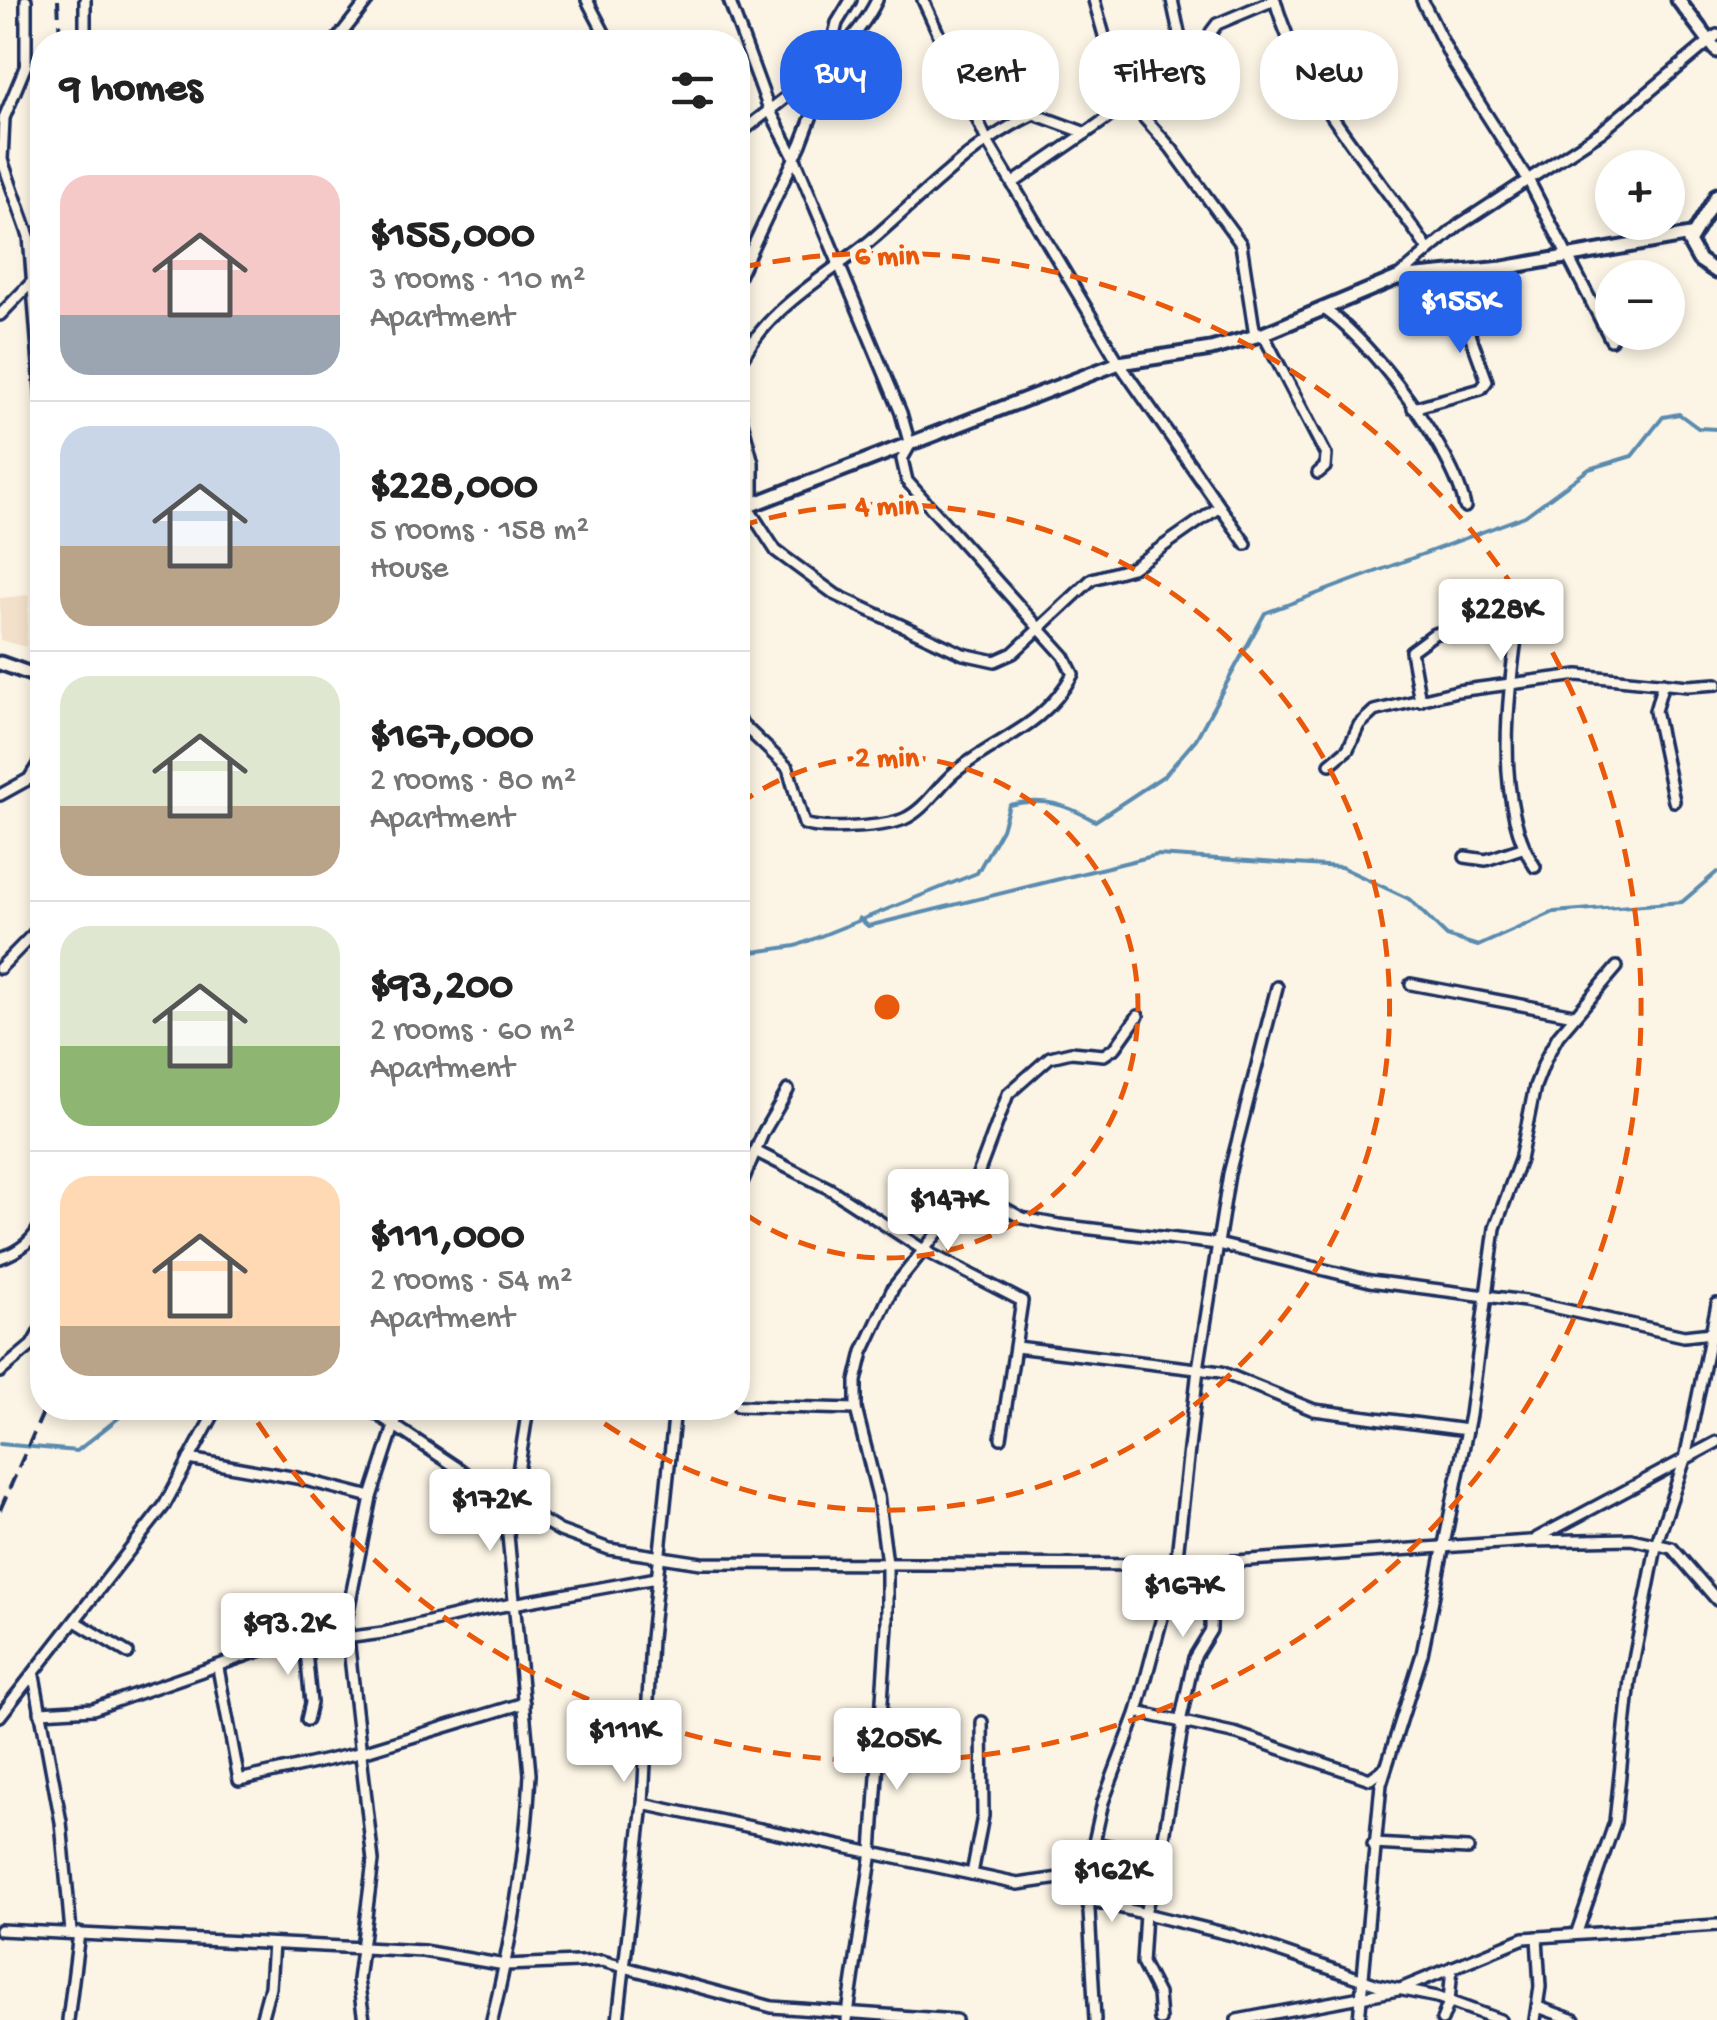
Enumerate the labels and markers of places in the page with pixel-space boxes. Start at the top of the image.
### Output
pin: $155K [1390,271,1530,356]
pin: $228K [1431,579,1571,664]
centre of rings [869,989,905,1025]
pin: $147K [878,1169,1018,1254]
pin: $172K [420,1469,560,1554]
pin: $167K [1113,1555,1253,1640]
pin: $93.2K [207,1593,369,1678]
pin: $111K [554,1700,694,1785]
pin: $205K [827,1708,967,1793]
pin: $162K [1042,1840,1182,1925]

